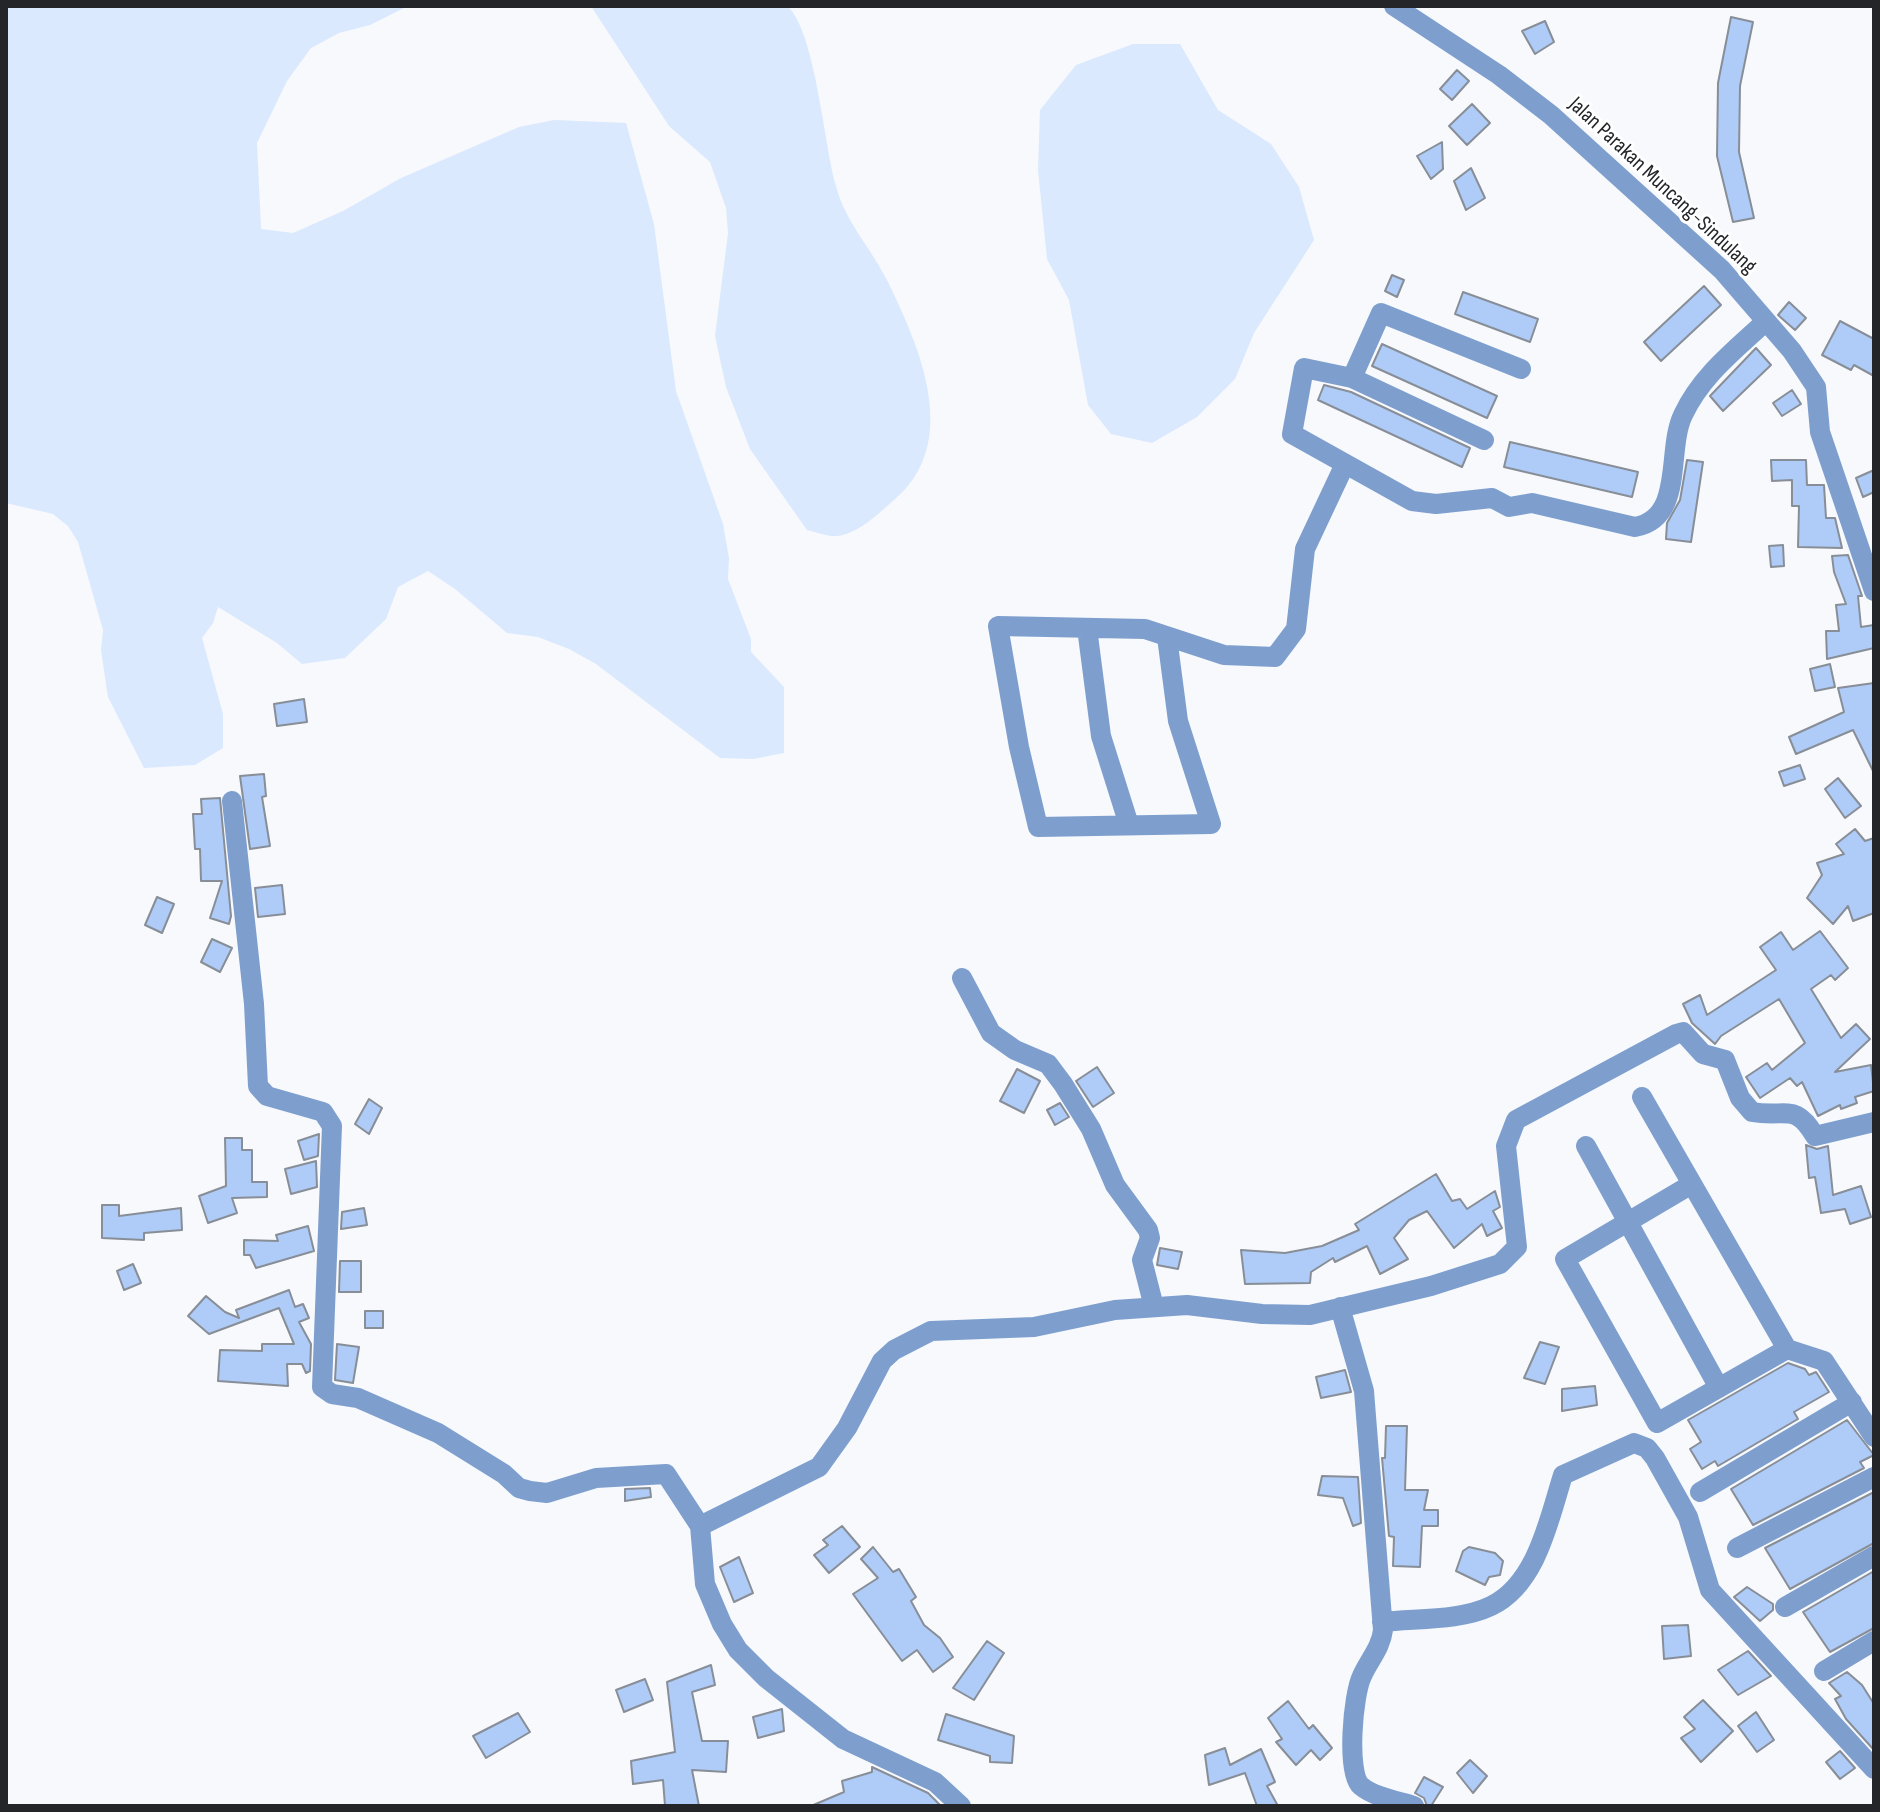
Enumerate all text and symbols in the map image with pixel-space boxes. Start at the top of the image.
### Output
street label: Jalan Parakan Muncang-Sindulang [1563,92,1761,280]

